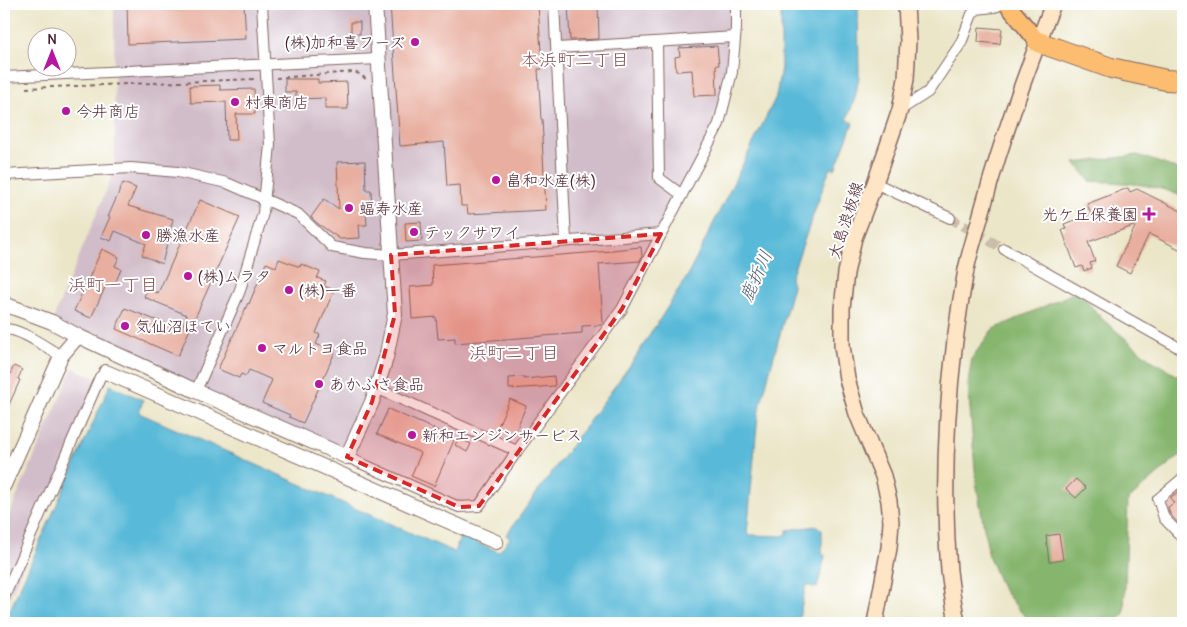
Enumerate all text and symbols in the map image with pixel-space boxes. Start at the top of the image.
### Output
north arrow [28,28,78,78]
text: N [47,30,57,48]
place label: (株)加和喜フーズ [285,32,405,52]
marker: (株)加和喜フーズ [409,36,421,48]
district label: 本浜町二丁目 [521,48,629,71]
place label: 村東商店 [245,92,309,112]
marker: 村東商店 [229,96,241,108]
place label: 今井商店 [76,101,140,121]
marker: 今井商店 [60,105,72,117]
place label: 畠和水産(株) [506,170,596,190]
marker: 畠和水産(株) [490,174,502,186]
street label: 大島浪板線 [823,179,867,261]
place label: 蝠寿水産 [359,198,423,218]
marker: 蝠寿水産 [343,202,355,214]
place label: 光ケ丘保養園 [1042,204,1138,224]
marker: 光ケ丘保養園 [1142,207,1156,221]
place label: テックサワイ [424,222,520,242]
place label: 勝漁水産 [156,225,220,245]
marker: テックサワイ [408,226,420,238]
marker: 勝漁水産 [140,229,152,241]
water label: 鹿折川 [734,246,777,305]
place label: (株)ムラタ [198,266,271,286]
marker: (株)ムラタ [182,270,194,282]
district label: 浜町一丁目 [68,273,158,296]
place label: (株)一番 [299,280,357,300]
marker: (株)一番 [283,284,295,296]
place label: 気仙沼ほてい [135,316,231,336]
marker: 気仙沼ほてい [119,320,131,332]
place label: マルトヨ食品 [272,338,368,358]
district label: 浜町二丁目 [469,341,559,364]
marker: マルトヨ食品 [256,342,268,354]
place label: あかふさ食品 [329,374,424,394]
marker: あかふさ食品 [313,378,325,390]
place label: 新和エンジンサービス [422,425,582,445]
marker: 新和エンジンサービス [406,429,418,441]

